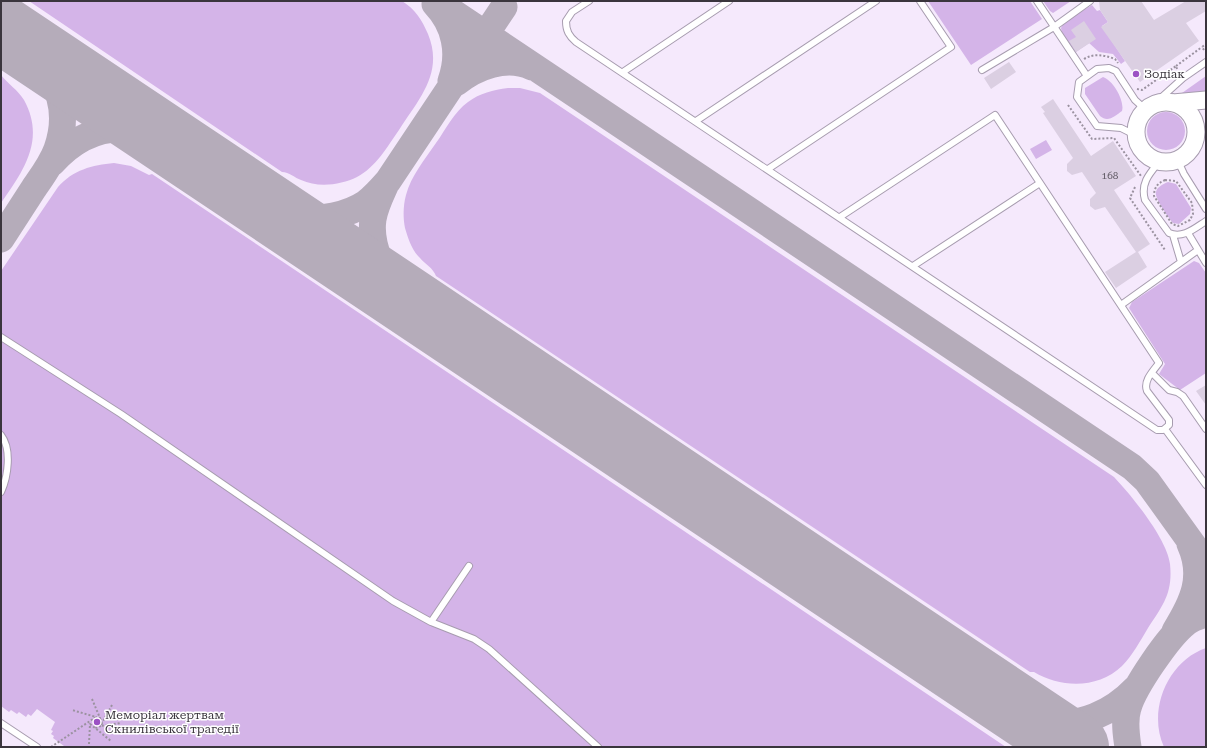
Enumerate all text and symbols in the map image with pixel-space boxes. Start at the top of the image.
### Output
place label: Зодіак [1144,67,1185,81]
marker: Зодіак [1131,69,1141,79]
house number: 168 [1102,170,1119,181]
place label: Меморіал жертвам Скнилівської трагедії [105,708,239,736]
marker: Меморіал жертвам Скнилівської трагедії [92,717,102,727]

